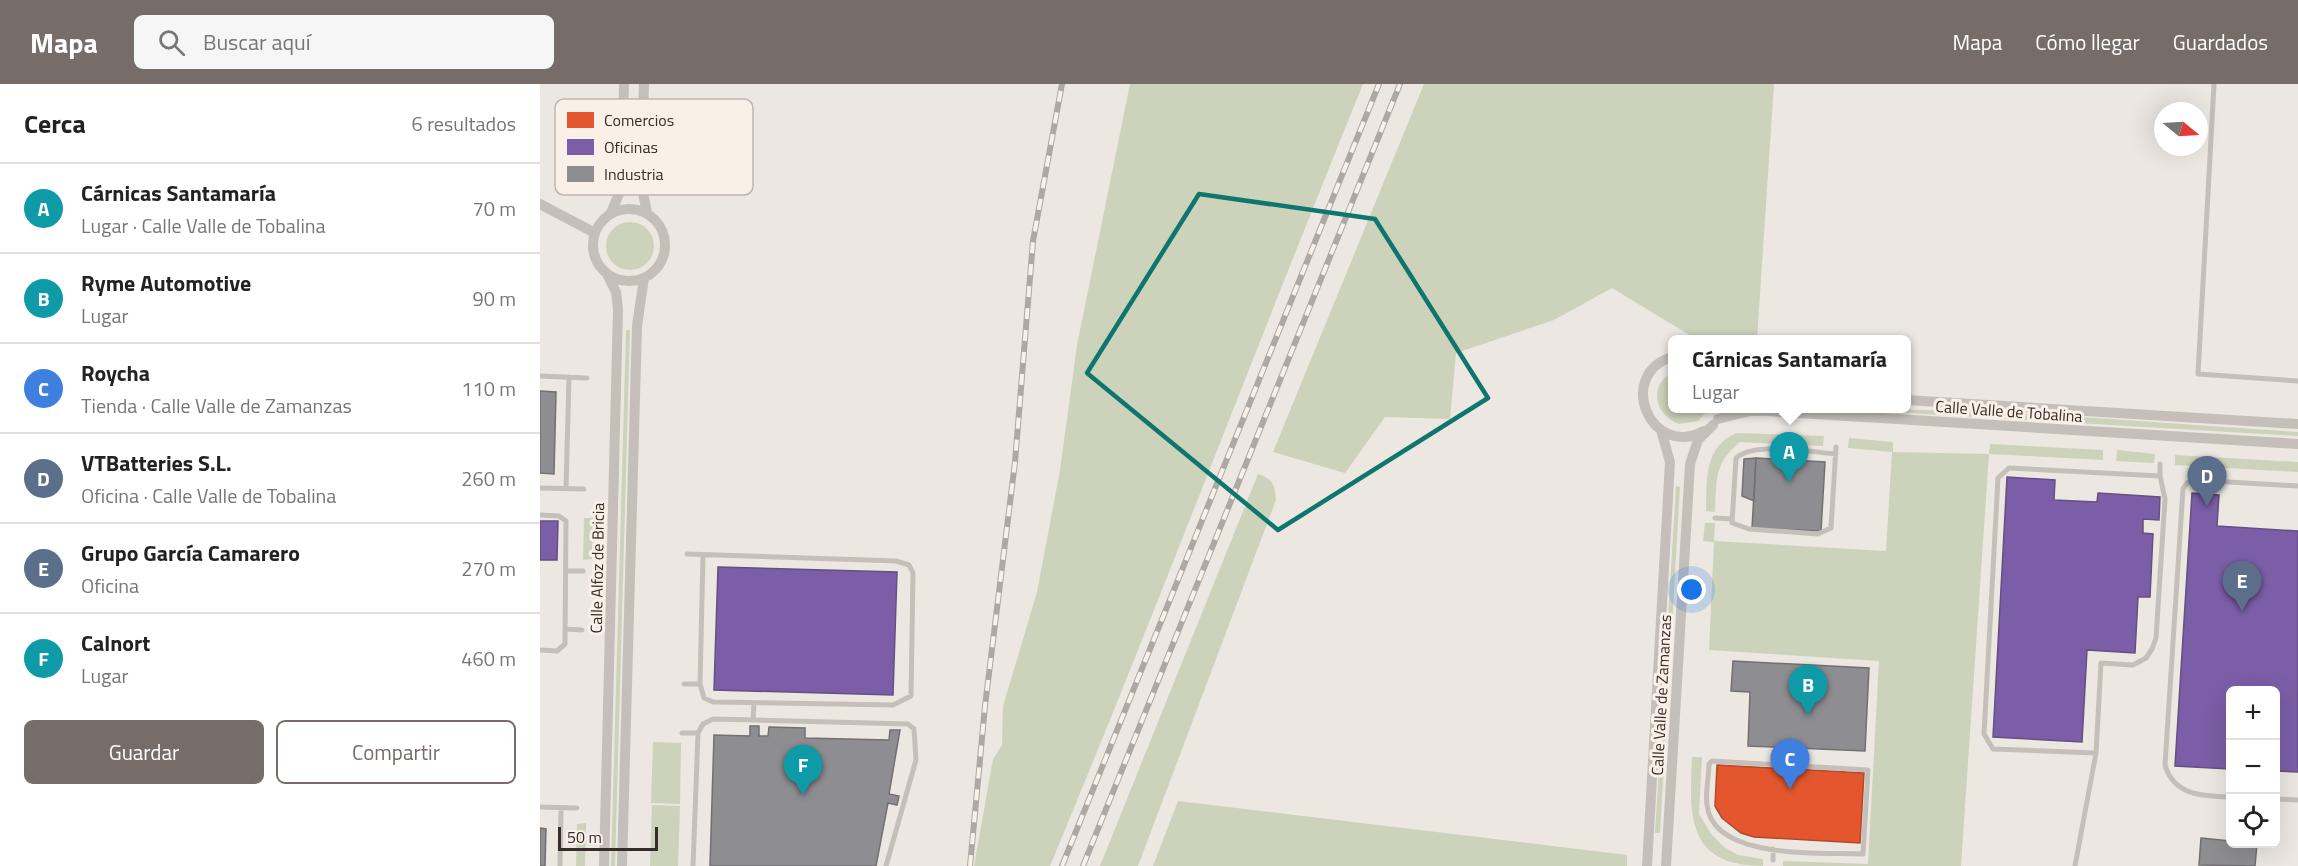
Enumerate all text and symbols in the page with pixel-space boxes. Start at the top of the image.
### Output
search box [134,15,554,69]
text: Mapa [30,21,98,64]
text: Buscar aquí [203,25,311,59]
icon: search [155,26,188,59]
text: Mapa [1953,26,2002,58]
text: Cómo llegar [2035,26,2140,58]
text: Guardados [2173,26,2268,58]
legend [555,99,753,195]
north arrow [2154,102,2208,156]
text: Cerca [24,104,86,143]
text: 6 resultados [412,108,516,139]
text: Comercios [604,108,674,132]
text: Oficinas [604,135,658,159]
text: Industria [604,162,664,186]
text: Cárnicas Santamaría [81,176,276,210]
text: A [37,193,50,224]
text: 70 m [472,193,516,224]
text: Lugar · Calle Valle de Tobalina [81,210,326,241]
text: Ryme Automotive [81,266,251,300]
text: B [37,283,50,314]
text: 90 m [472,283,516,314]
text: Lugar [81,300,128,331]
popup [1668,335,1911,413]
text: Cárnicas Santamaría [1692,342,1887,376]
text: Roycha [81,356,150,390]
text: C [38,373,49,404]
text: 110 m [461,373,516,404]
text: Lugar [1692,376,1739,407]
text: Tienda · Calle Valle de Zamanzas [81,390,352,421]
street label: Calle Valle de Tobalina [1935,394,2083,428]
pin: A [1770,432,1808,482]
text: VTBatteries S.L. [81,446,232,480]
pin: D [2188,456,2226,506]
text: D [37,463,50,494]
text: 260 m [461,463,516,494]
text: Oficina · Calle Valle de Tobalina [81,480,336,511]
street label: Calle Alfoz de Bricia [584,502,610,634]
text: Grupo García Camarero [81,536,300,570]
text: E [38,553,49,584]
text: 270 m [461,553,516,584]
pin: E [2222,562,2262,611]
text: Oficina [81,570,139,601]
your location [1677,575,1706,604]
street label: Calle Valle de Zamanzas [1645,614,1677,776]
text: Calnort [81,626,150,660]
text: F [38,643,49,674]
text: 460 m [461,643,516,674]
text: Lugar [81,660,128,691]
pin: B [1788,666,1828,715]
map controls [2226,686,2280,848]
button: + [2226,686,2280,740]
button: Guardar [24,720,264,784]
button: Compartir [276,720,516,784]
pin: C [1770,740,1810,789]
button: − [2226,740,2280,794]
pin: F [784,746,822,795]
button: locate [2226,794,2280,848]
scale bar [558,824,658,852]
text: 50 m [567,825,602,849]

